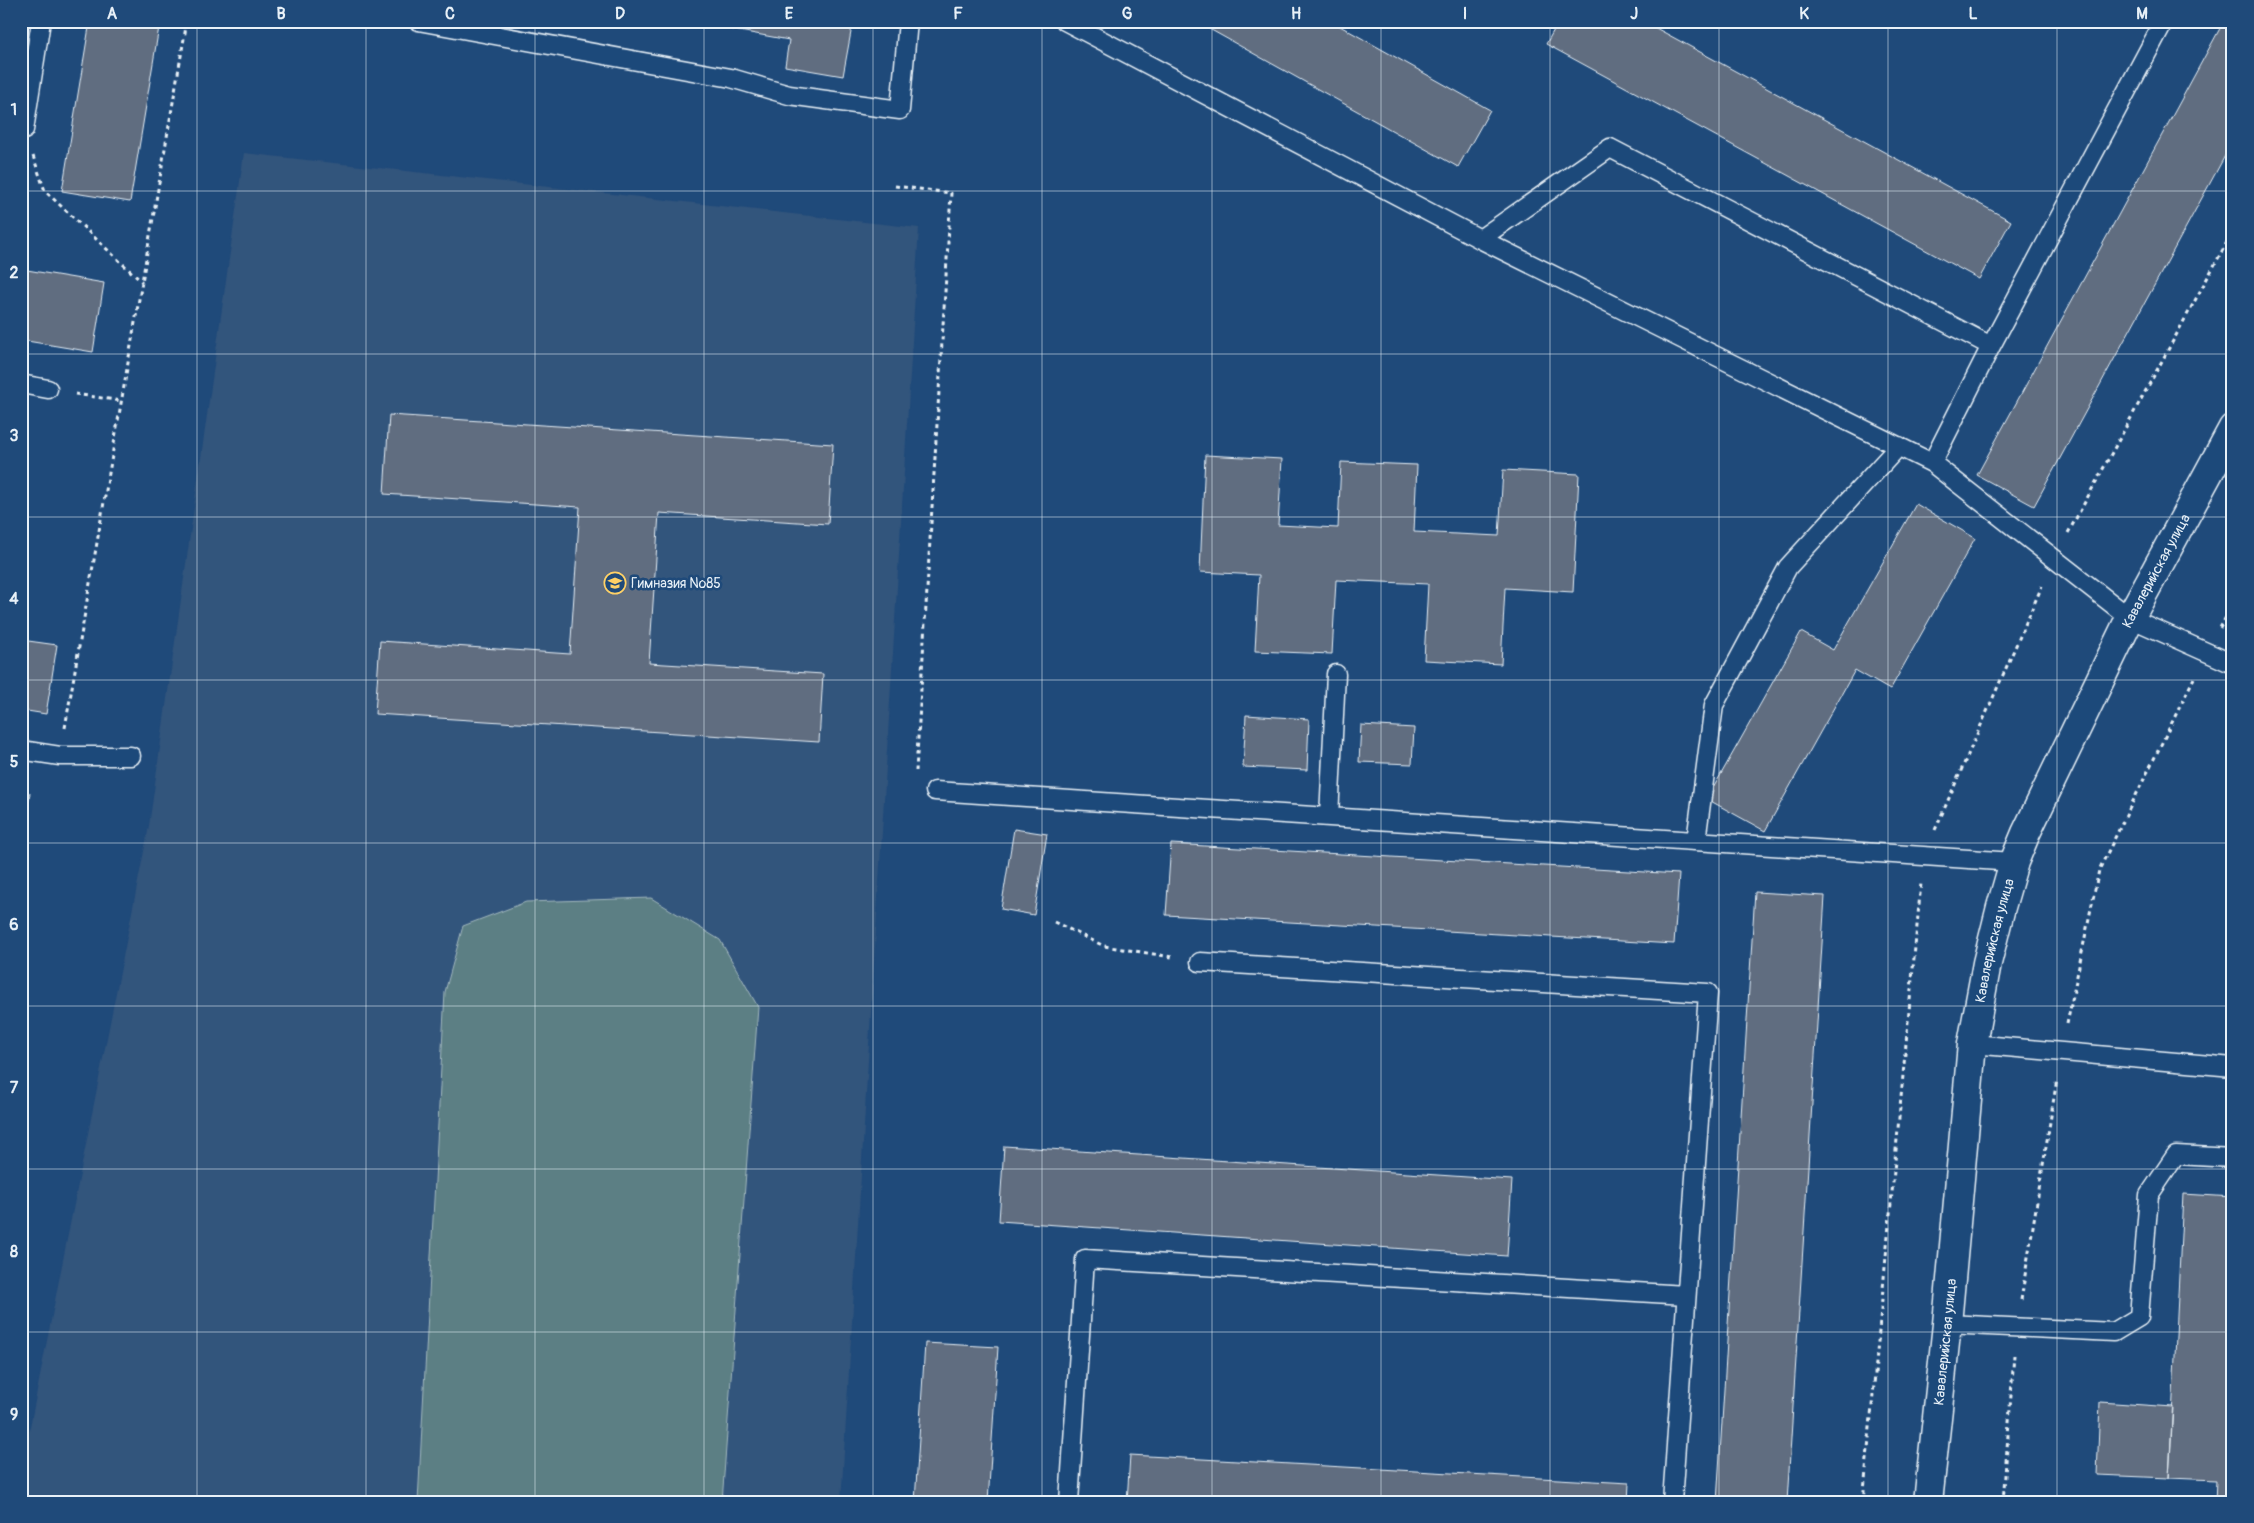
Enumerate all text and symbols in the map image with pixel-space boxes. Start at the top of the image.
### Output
text: A [107,4,118,24]
text: B [276,4,286,24]
text: C [445,4,455,24]
text: D [615,4,625,24]
text: E [785,4,794,24]
text: F [953,4,963,24]
text: G [1122,4,1133,24]
text: H [1291,4,1301,24]
text: I [1463,4,1467,24]
text: J [1630,4,1638,24]
text: K [1799,4,1809,24]
text: L [1968,4,1978,24]
text: M [2136,4,2148,24]
text: 1 [11,100,17,120]
text: 2 [10,263,19,283]
text: 3 [10,426,19,446]
street label: Кавалерийская улица [2118,511,2193,631]
school or university icon: Гимназия №85 [603,571,627,595]
place label: Гимназия №85 [631,575,721,592]
text: 4 [9,589,19,609]
text: 5 [10,752,19,772]
street label: Кавалерийская улица [1971,876,2017,1004]
text: 6 [9,915,19,935]
text: 7 [10,1078,19,1098]
text: 8 [10,1242,18,1262]
street label: Кавалерийская улица [1930,1278,1960,1406]
text: 9 [10,1405,18,1425]

